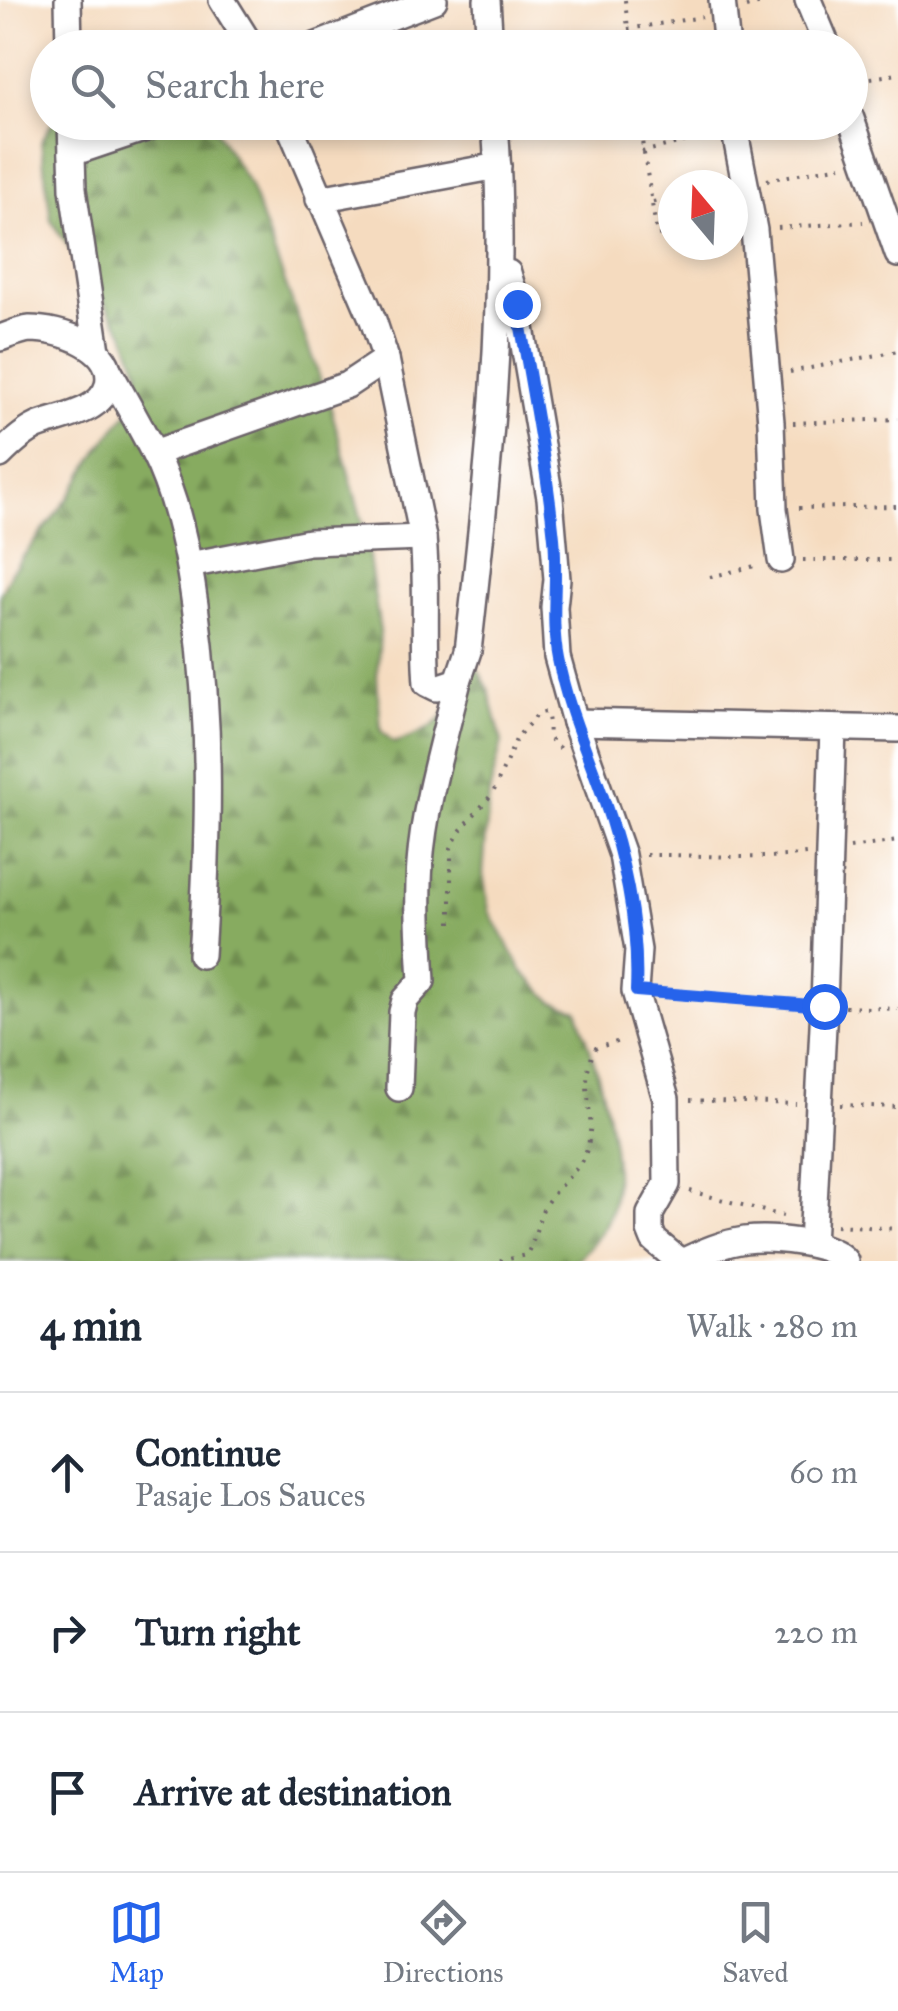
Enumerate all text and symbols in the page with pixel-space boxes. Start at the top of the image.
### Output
search box [30,30,868,140]
icon: search [65,58,120,113]
text: Search here [145,62,325,108]
north arrow [658,170,748,260]
route end [495,282,541,328]
route start [802,984,848,1030]
text: 4 min [40,1300,142,1352]
text: Walk · 280 m [686,1307,858,1346]
text: Continue [135,1430,281,1476]
icon: ahead [40,1445,95,1500]
text: 60 m [789,1453,858,1492]
text: Pasaje Los Sauces [135,1476,366,1515]
icon: right [40,1605,95,1660]
text: Turn right [135,1609,301,1655]
text: 220 m [774,1613,858,1652]
icon: arrive [40,1765,95,1820]
text: Arrive at destination [135,1769,452,1815]
tab: Map [109,1895,164,1990]
tab: Directions [383,1895,504,1990]
tab: Saved [722,1895,789,1990]

